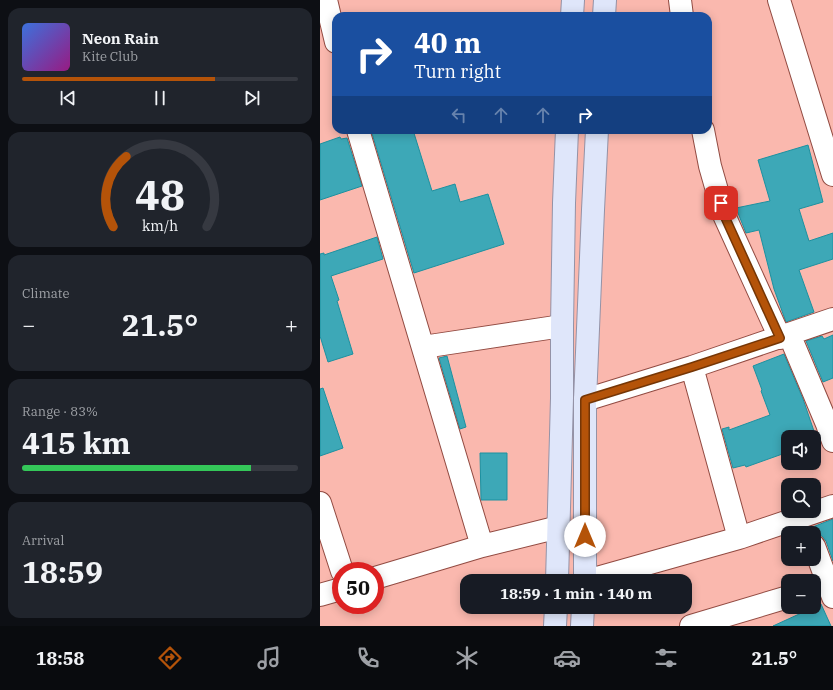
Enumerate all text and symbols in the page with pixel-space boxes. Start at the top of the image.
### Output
text: 40 m [414,24,481,61]
icon: right [348,28,400,80]
text: Neon Rain [82,29,159,48]
text: Kite Club [82,48,138,65]
text: Turn right [414,60,501,83]
icon: previous [57,87,79,109]
icon: pause [149,87,171,109]
icon: next [241,87,263,109]
icon: left [448,104,470,126]
icon: ahead [490,104,512,126]
icon: ahead [532,104,554,126]
icon: right [574,104,596,126]
text: 48 [135,167,185,221]
pin [704,186,738,220]
icon: arrive [710,192,732,214]
text: km/h [142,216,178,235]
text: Climate [22,285,69,302]
text: 21.5° [122,305,198,344]
text: − [22,310,35,339]
text: + [285,310,298,339]
text: Range · 83% [22,403,98,420]
text: 415 km [22,423,131,462]
map controls [781,430,821,614]
button: sound [781,430,821,470]
button: search [781,478,821,518]
position arrow [564,515,606,557]
button: + [781,526,821,566]
text: Arrival [22,532,64,549]
text: 18:59 [22,552,103,591]
speed limit sign: 50 [332,562,384,614]
button: − [781,574,821,614]
text: 18:59 · 1 min · 140 m [500,584,652,603]
icon: directions [156,644,184,672]
icon: music [255,644,283,672]
icon: phone [354,644,382,672]
icon: climate [453,644,481,672]
icon: car [553,644,581,672]
icon: filters [652,644,680,672]
text: 18:58 [36,647,84,670]
text: 21.5° [751,647,797,670]

